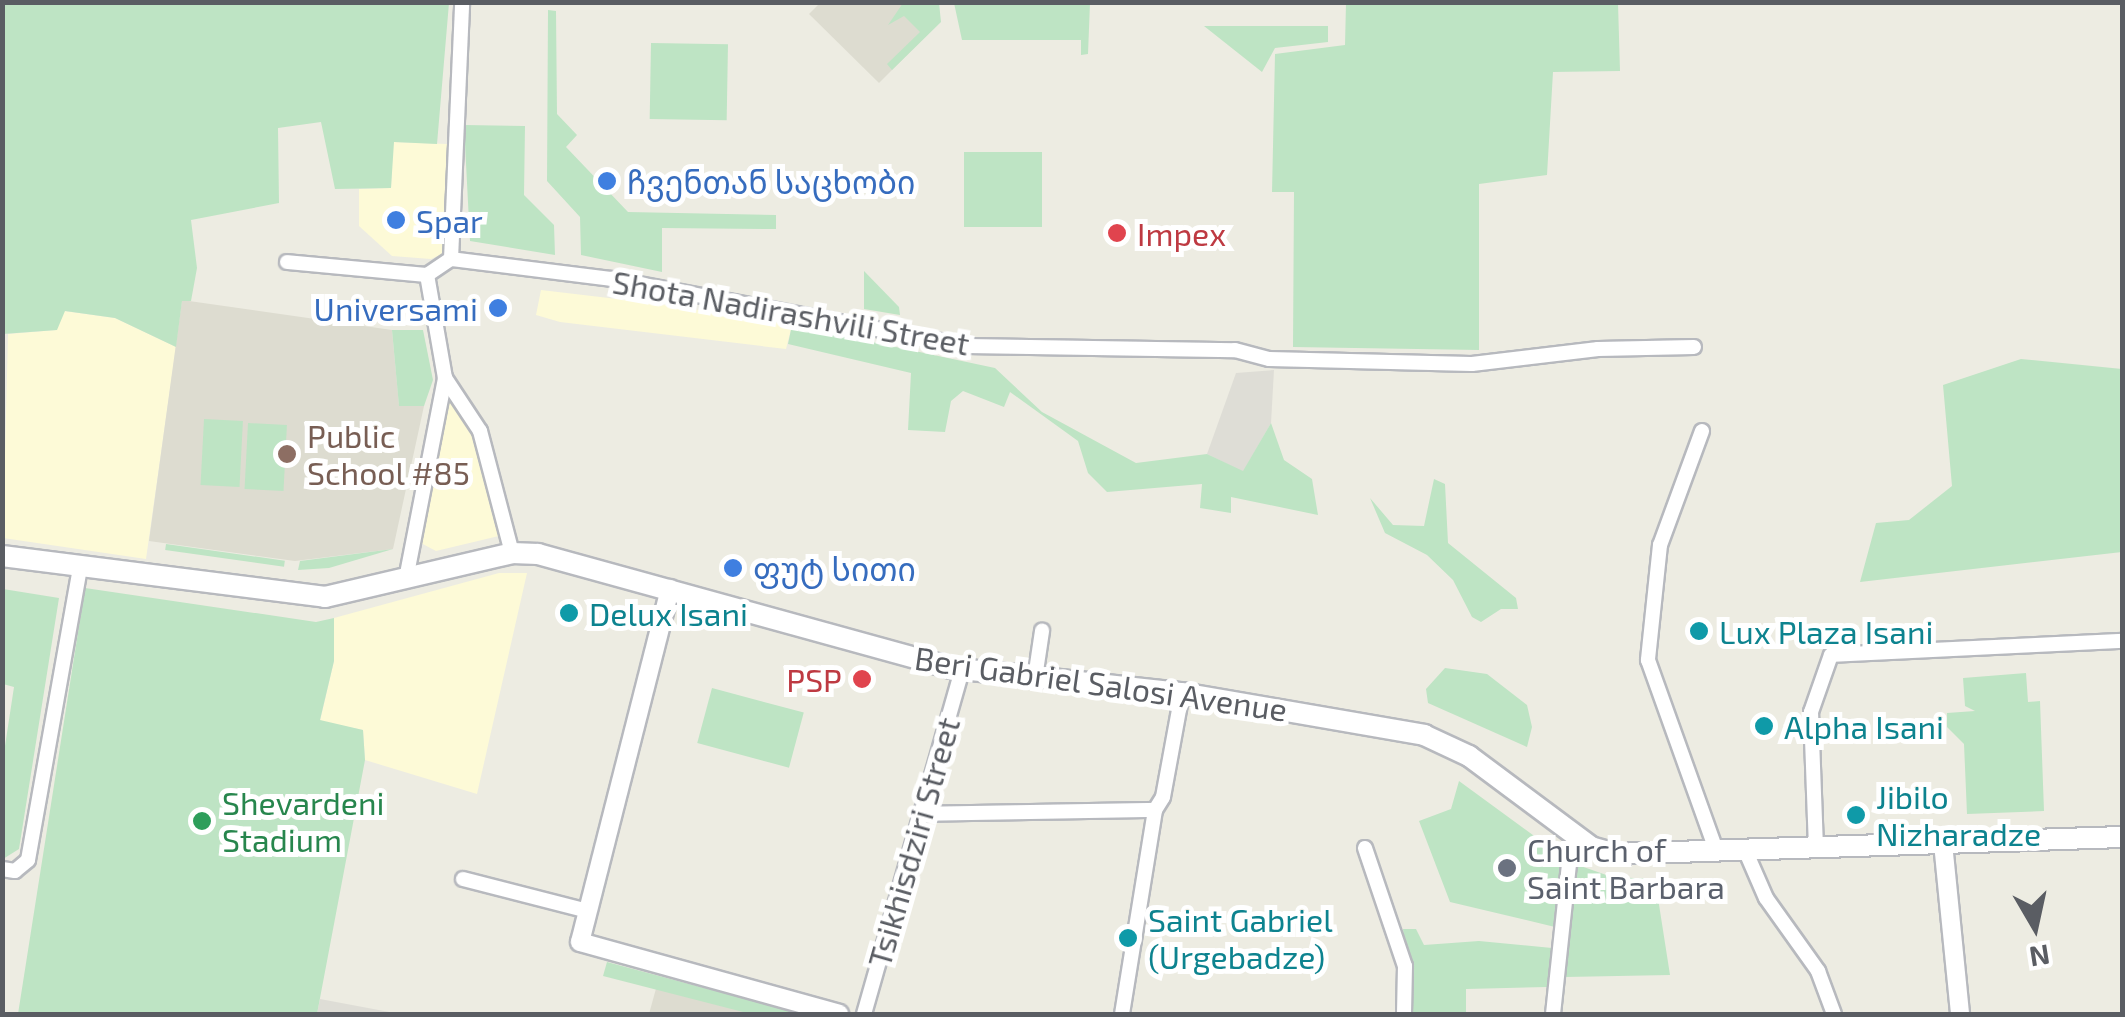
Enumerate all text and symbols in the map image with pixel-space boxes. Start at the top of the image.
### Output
place label: ჩვენთან საცხობი [627,162,915,200]
marker: ჩვენთან საცხობი [596,170,618,192]
place label: Spar [416,201,483,239]
marker: Spar [385,209,407,231]
place label: Impex [1137,214,1226,252]
marker: Impex [1106,222,1128,244]
street label: Shota Nadirashvili Street [610,262,972,362]
place label: Universami [314,289,478,327]
marker: Universami [487,297,509,319]
place label: Public School #85 [307,417,471,492]
marker: Public School #85 [276,443,298,465]
place label: ფუტ სითი [753,549,916,587]
marker: ფუტ სითი [722,557,744,579]
place label: Delux Isani [589,594,748,632]
marker: Delux Isani [558,602,580,624]
place label: Lux Plaza Isani [1719,612,1933,650]
marker: Lux Plaza Isani [1688,620,1710,642]
street label: Beri Gabriel Salosi Avenue [912,638,1290,728]
place label: PSP [786,660,842,698]
marker: PSP [851,668,873,690]
place label: Alpha Isani [1784,707,1944,745]
street label: Tsikhisdziri Street [859,713,967,971]
marker: Alpha Isani [1753,715,1775,737]
place label: Jibilo Nizharadze [1876,778,2041,853]
place label: Shevardeni Stadium [222,784,385,859]
marker: Jibilo Nizharadze [1845,804,1867,826]
marker: Shevardeni Stadium [191,810,213,832]
place label: Church of Saint Barbara [1527,831,1725,906]
marker: Church of Saint Barbara [1496,857,1518,879]
north arrow [1985,877,2085,977]
place label: Saint Gabriel (Urgebadze) [1148,901,1333,976]
marker: Saint Gabriel (Urgebadze) [1117,927,1139,949]
text: N [2027,938,2052,975]

